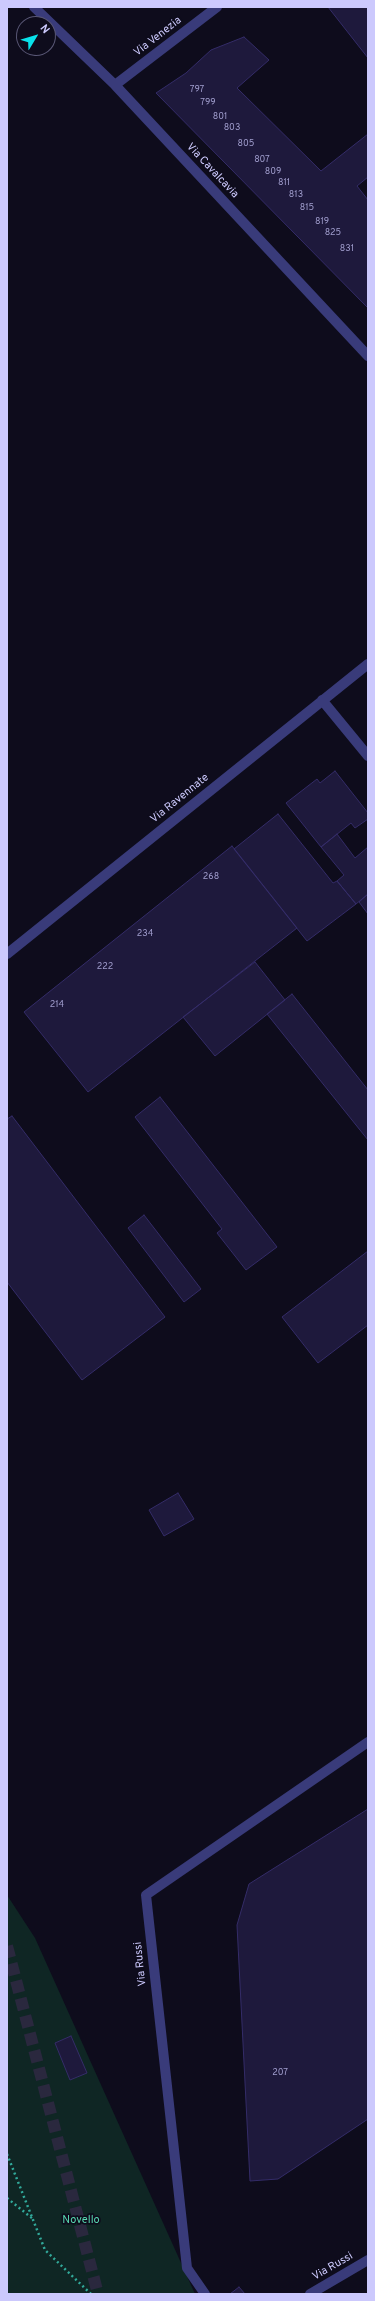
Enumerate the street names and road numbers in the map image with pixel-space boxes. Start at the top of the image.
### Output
street label: Via Venezia [132,14,184,60]
street label: Via Cavalcavia [183,141,241,201]
street label: Via Ravennate [148,772,212,826]
street label: Via Russi [132,1941,150,1987]
street label: Via Russi [310,2250,356,2284]

